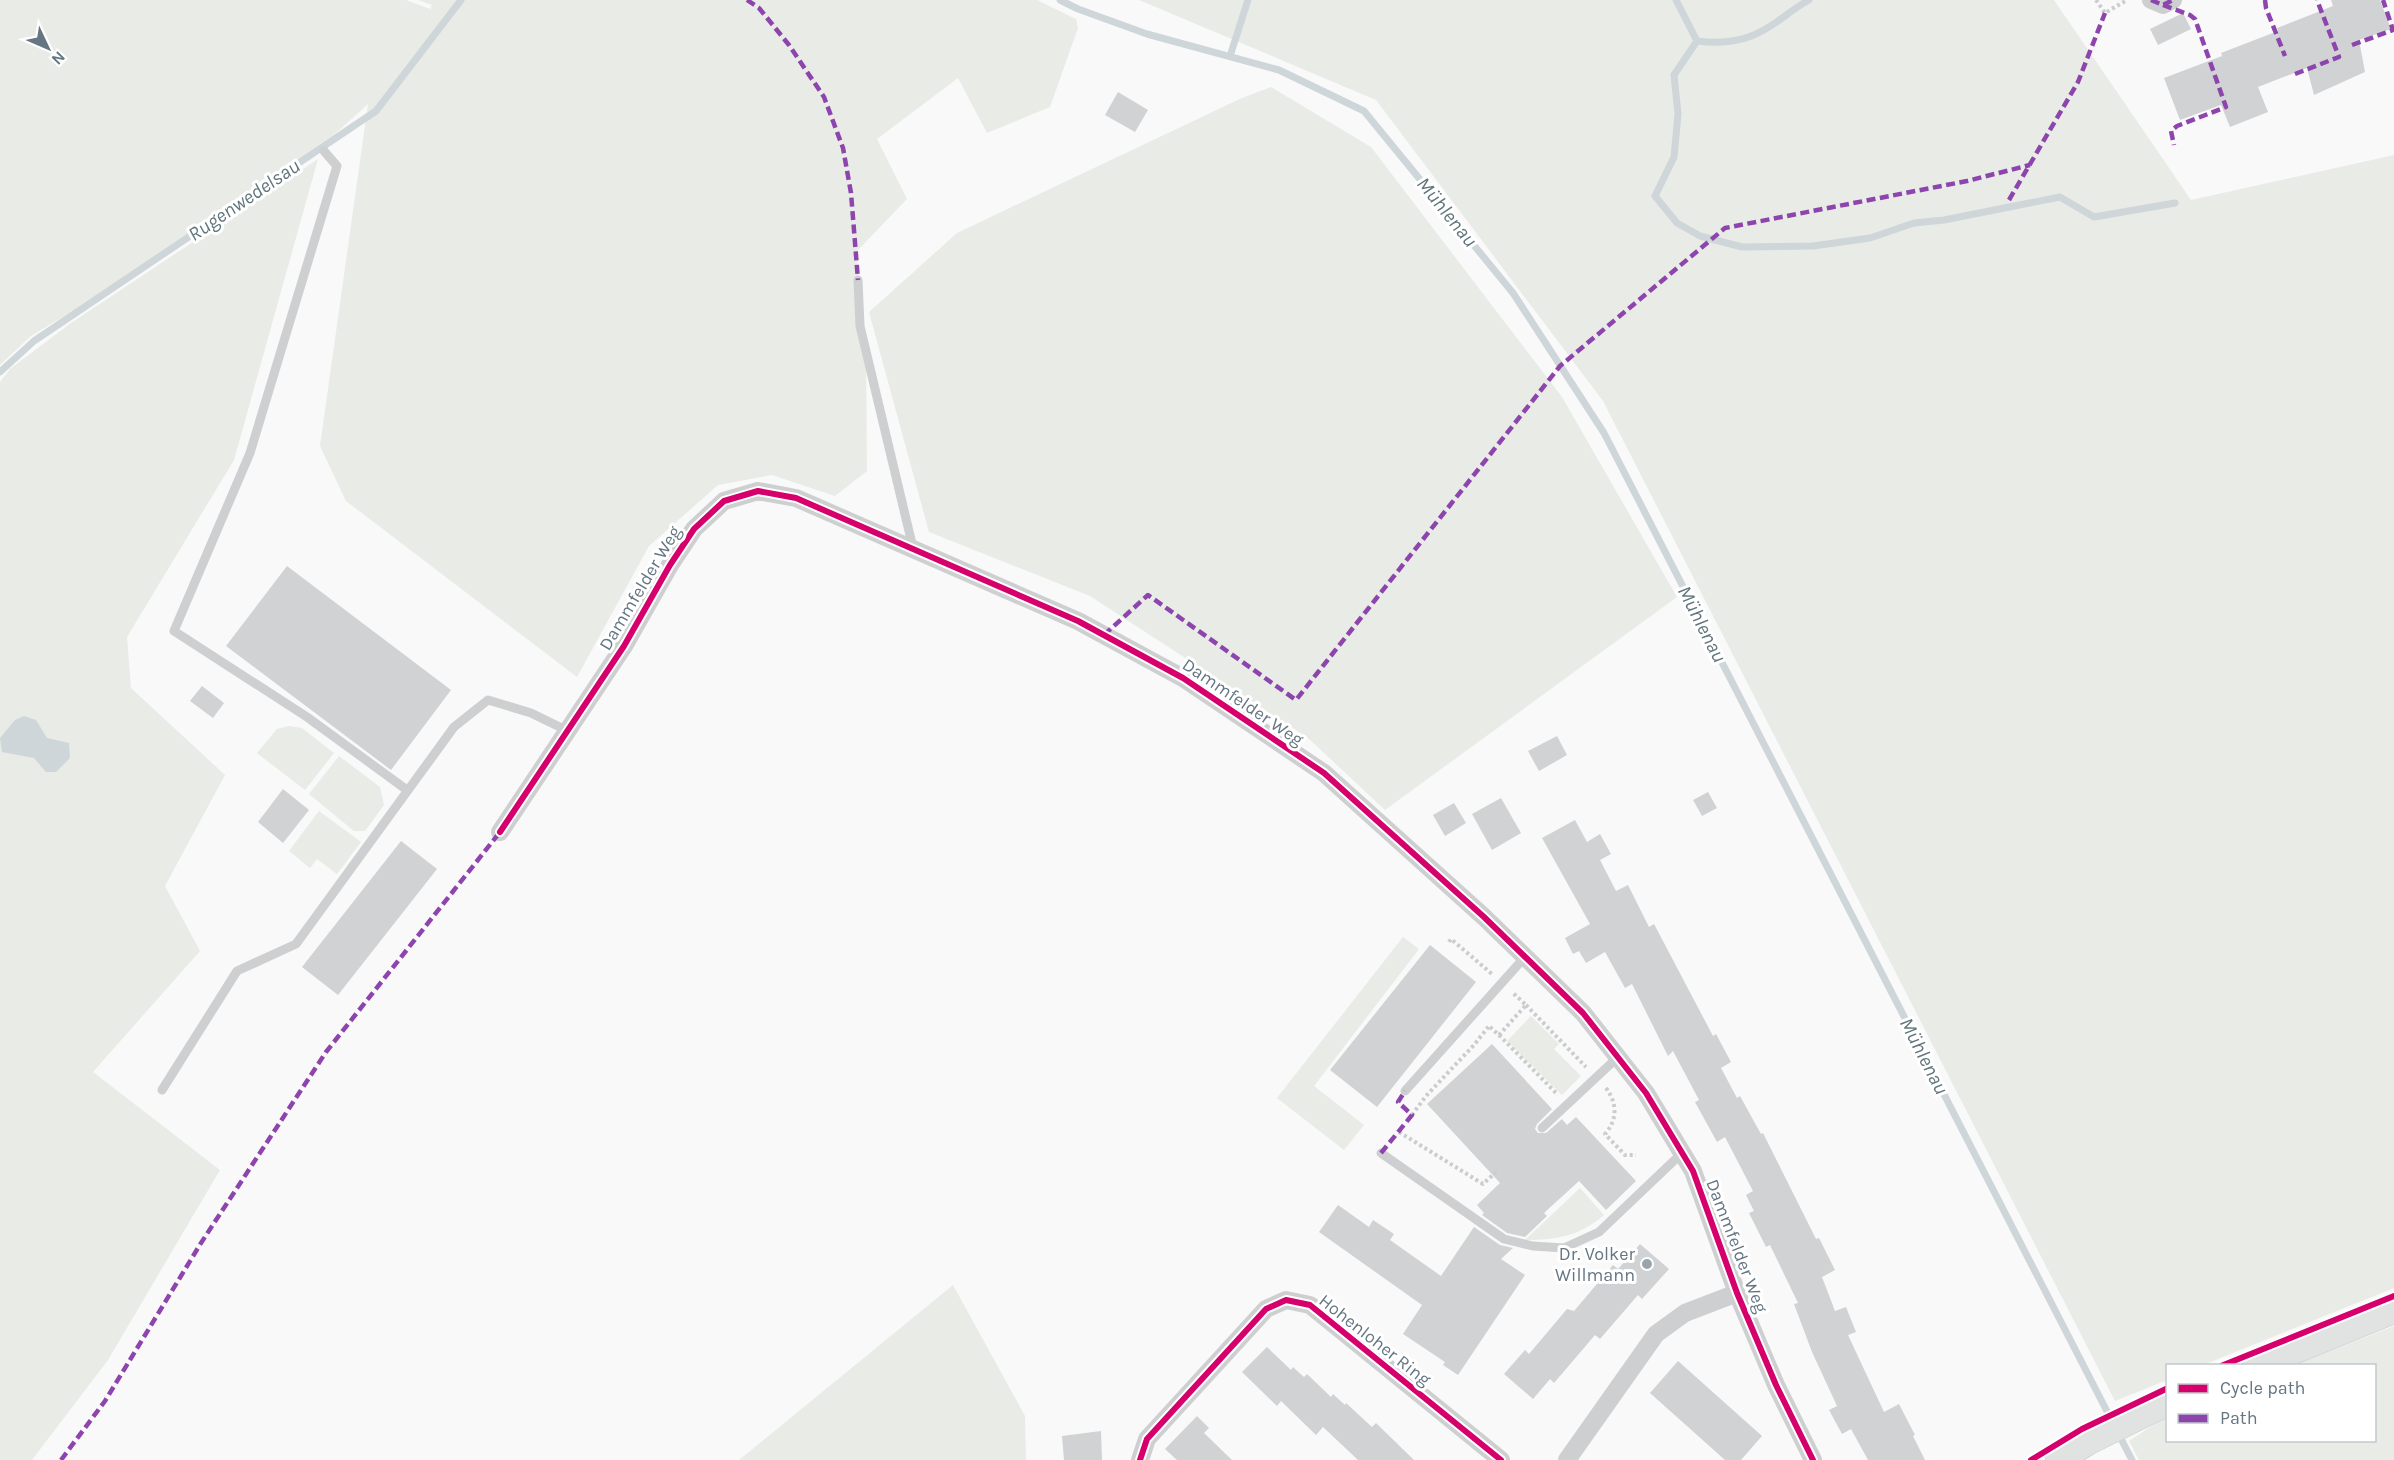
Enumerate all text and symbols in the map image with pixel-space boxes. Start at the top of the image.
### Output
north arrow [18,18,78,78]
text: N [48,47,69,69]
water label: Rugenwedelsau [184,154,304,246]
water label: Mühlenau [1412,172,1482,252]
street label: Dammfelder Weg [594,522,686,654]
water label: Mühlenau [1673,582,1731,666]
street label: Dammfelder Weg [1178,653,1308,751]
water label: Mühlenau [1895,1014,1953,1098]
street label: Dammfelder Weg [1701,1176,1773,1316]
place label: Dr. Volker Willmann [1555,1243,1635,1286]
marker: Dr. Volker Willmann [1640,1257,1654,1271]
street label: Hohenloher Ring [1315,1289,1435,1391]
legend [2166,1364,2376,1442]
text: Cycle path [2220,1377,2305,1399]
text: Path [2220,1407,2258,1429]

